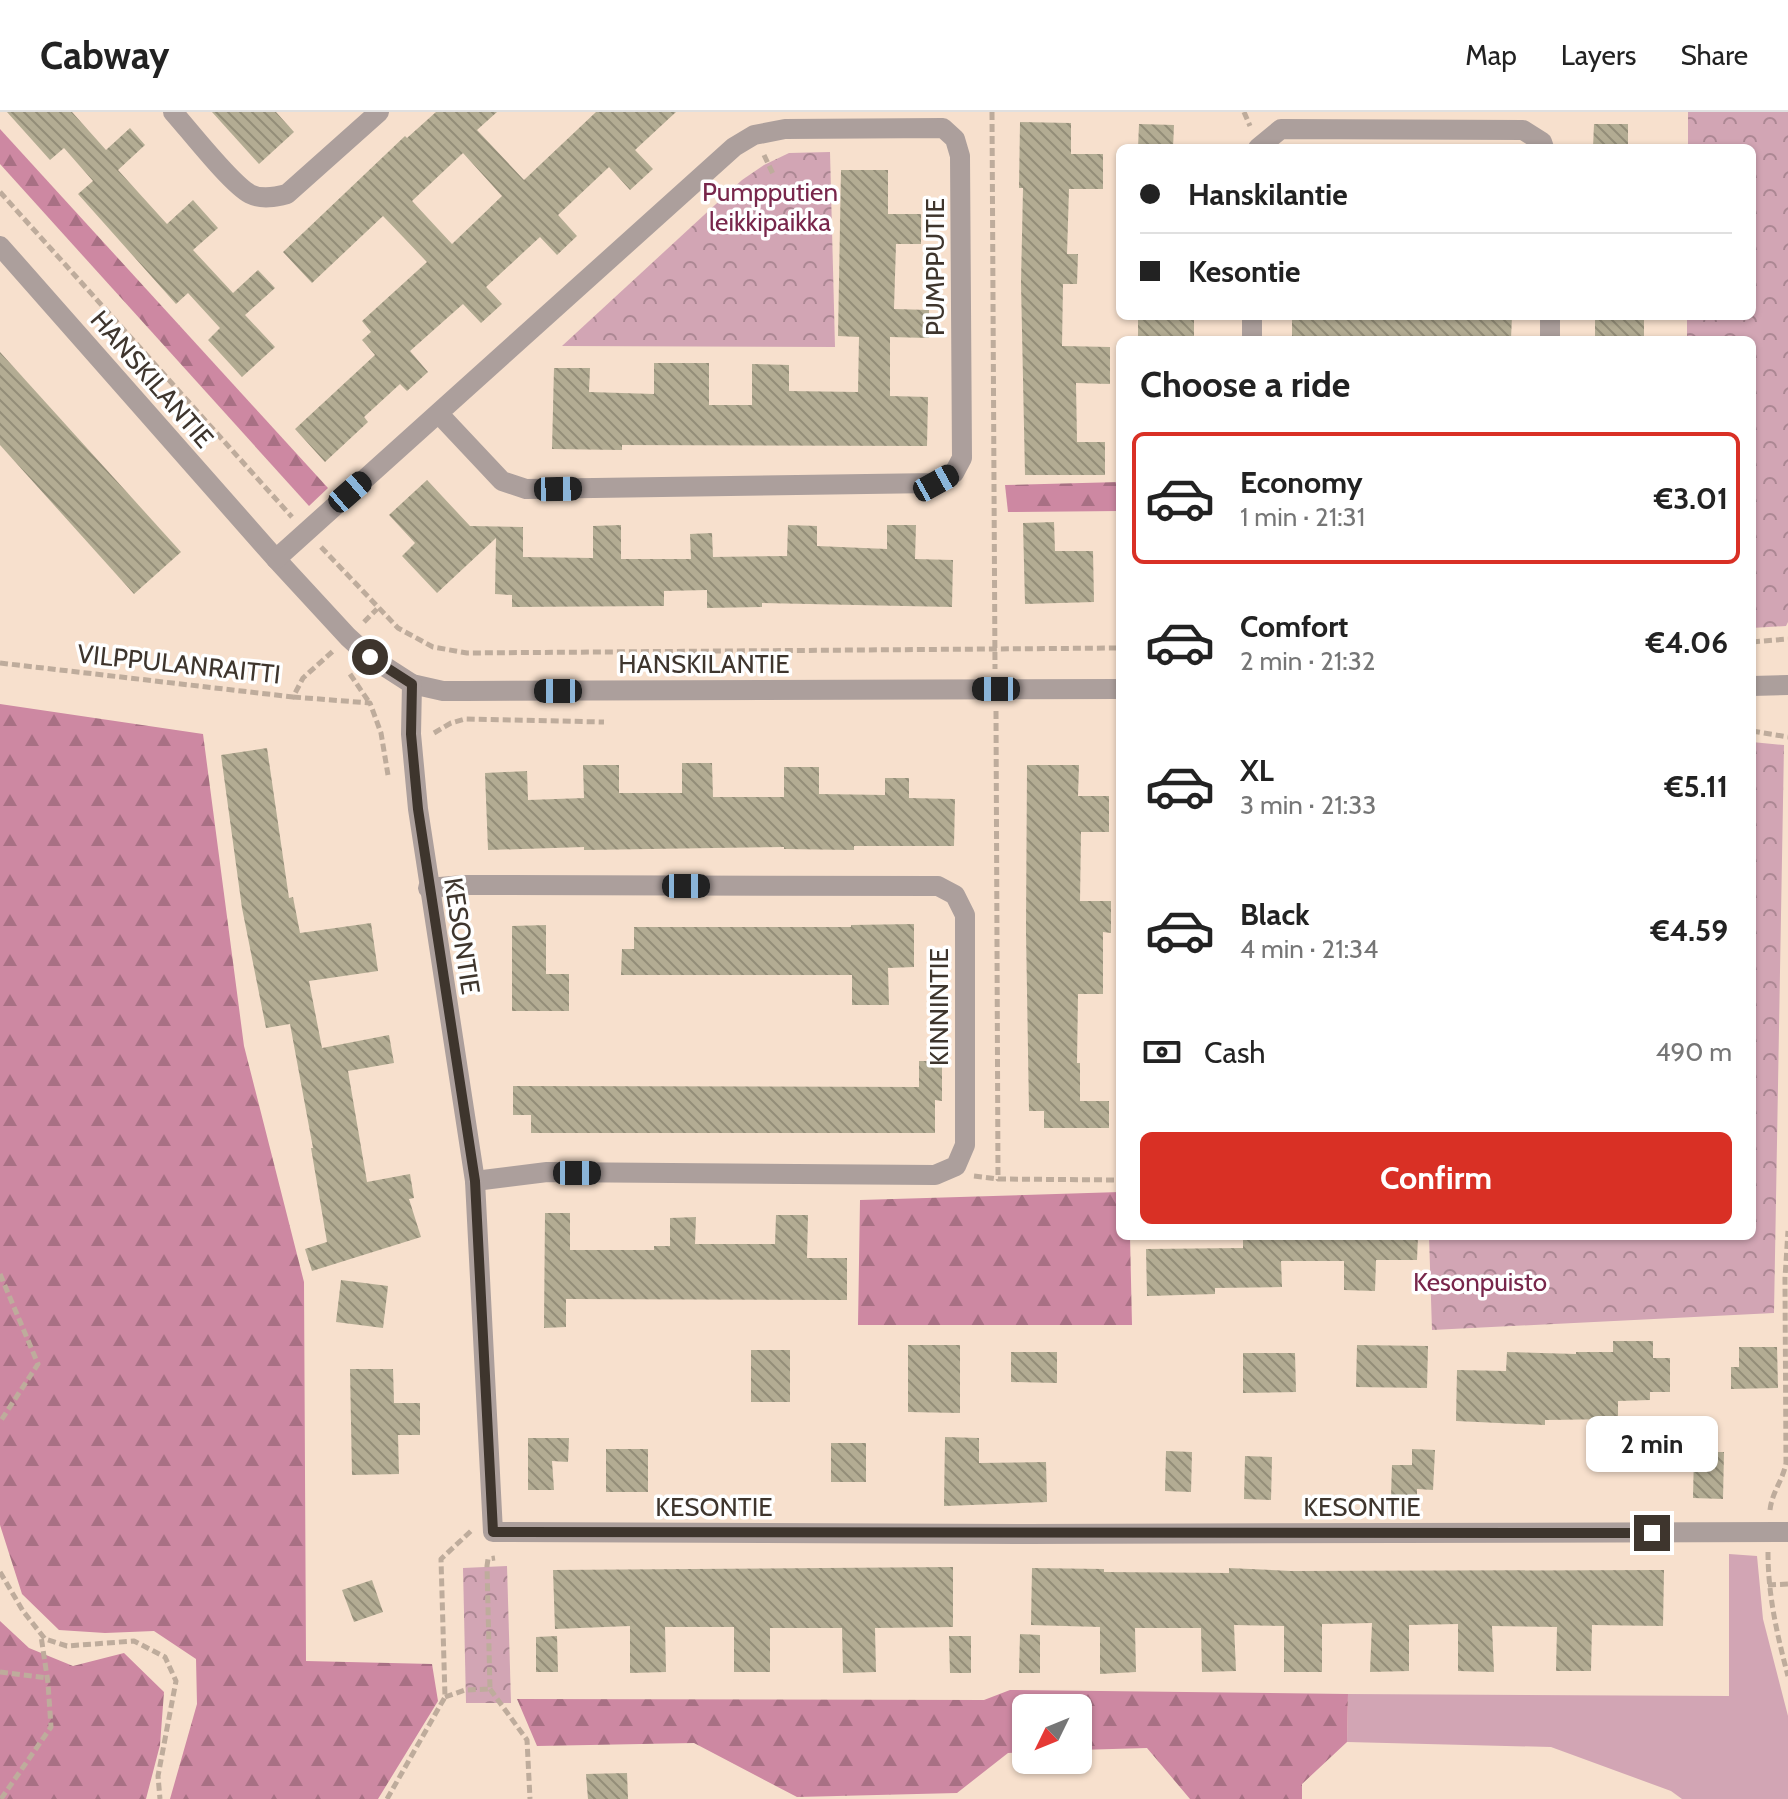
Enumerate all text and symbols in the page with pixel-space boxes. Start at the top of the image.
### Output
text: Cabway [40,32,170,79]
text: Map [1465,38,1517,72]
text: Layers [1561,38,1636,72]
text: Share [1680,38,1748,72]
park label: Pumpputien leikkipaikka [702,176,838,238]
text: Hanskilantie [1188,176,1348,213]
street label: PUMPPUTIE [919,198,951,336]
text: Kesontie [1188,253,1300,290]
street label: HANSKILANTIE [84,304,220,454]
text: Choose a ride [1140,362,1350,406]
car [909,461,963,505]
icon: car [1144,462,1216,534]
text: Economy [1240,464,1363,501]
car [324,467,376,517]
car [534,477,582,501]
text: €3.01 [1654,480,1728,517]
text: 1 min · 21:31 [1240,501,1365,533]
icon: car [1144,606,1216,678]
text: Comfort [1240,608,1348,645]
text: €4.06 [1646,624,1728,661]
street label: VILPPULANRAITTI [76,637,282,691]
route start [352,639,388,675]
text: 2 min · 21:32 [1240,645,1375,677]
street label: HANSKILANTIE [618,648,790,680]
car [972,677,1020,701]
car [534,679,582,703]
icon: car [1144,750,1216,822]
text: XL [1240,752,1274,789]
text: €5.11 [1664,768,1728,805]
text: 3 min · 21:33 [1240,789,1376,821]
car [662,874,710,898]
street label: KESONTIE [437,875,487,997]
icon: car [1144,894,1216,966]
text: Black [1240,896,1310,933]
text: €4.59 [1651,912,1728,949]
text: 4 min · 21:34 [1240,933,1378,965]
street label: KINNINTIE [923,948,955,1066]
icon: cash [1140,1030,1184,1074]
text: Cash [1204,1034,1266,1071]
text: 490 m [1655,1036,1732,1068]
button: Confirm [1140,1132,1732,1224]
car [553,1161,601,1185]
park label: Kesonpuisto [1413,1266,1547,1298]
callout: 2 min [1586,1417,1718,1473]
text: 2 min [1621,1428,1683,1460]
street label: KESONTIE [655,1491,773,1523]
street label: KESONTIE [1303,1491,1421,1523]
route end [1634,1515,1670,1551]
north arrow [1012,1694,1092,1774]
map controls [1012,1694,1092,1774]

